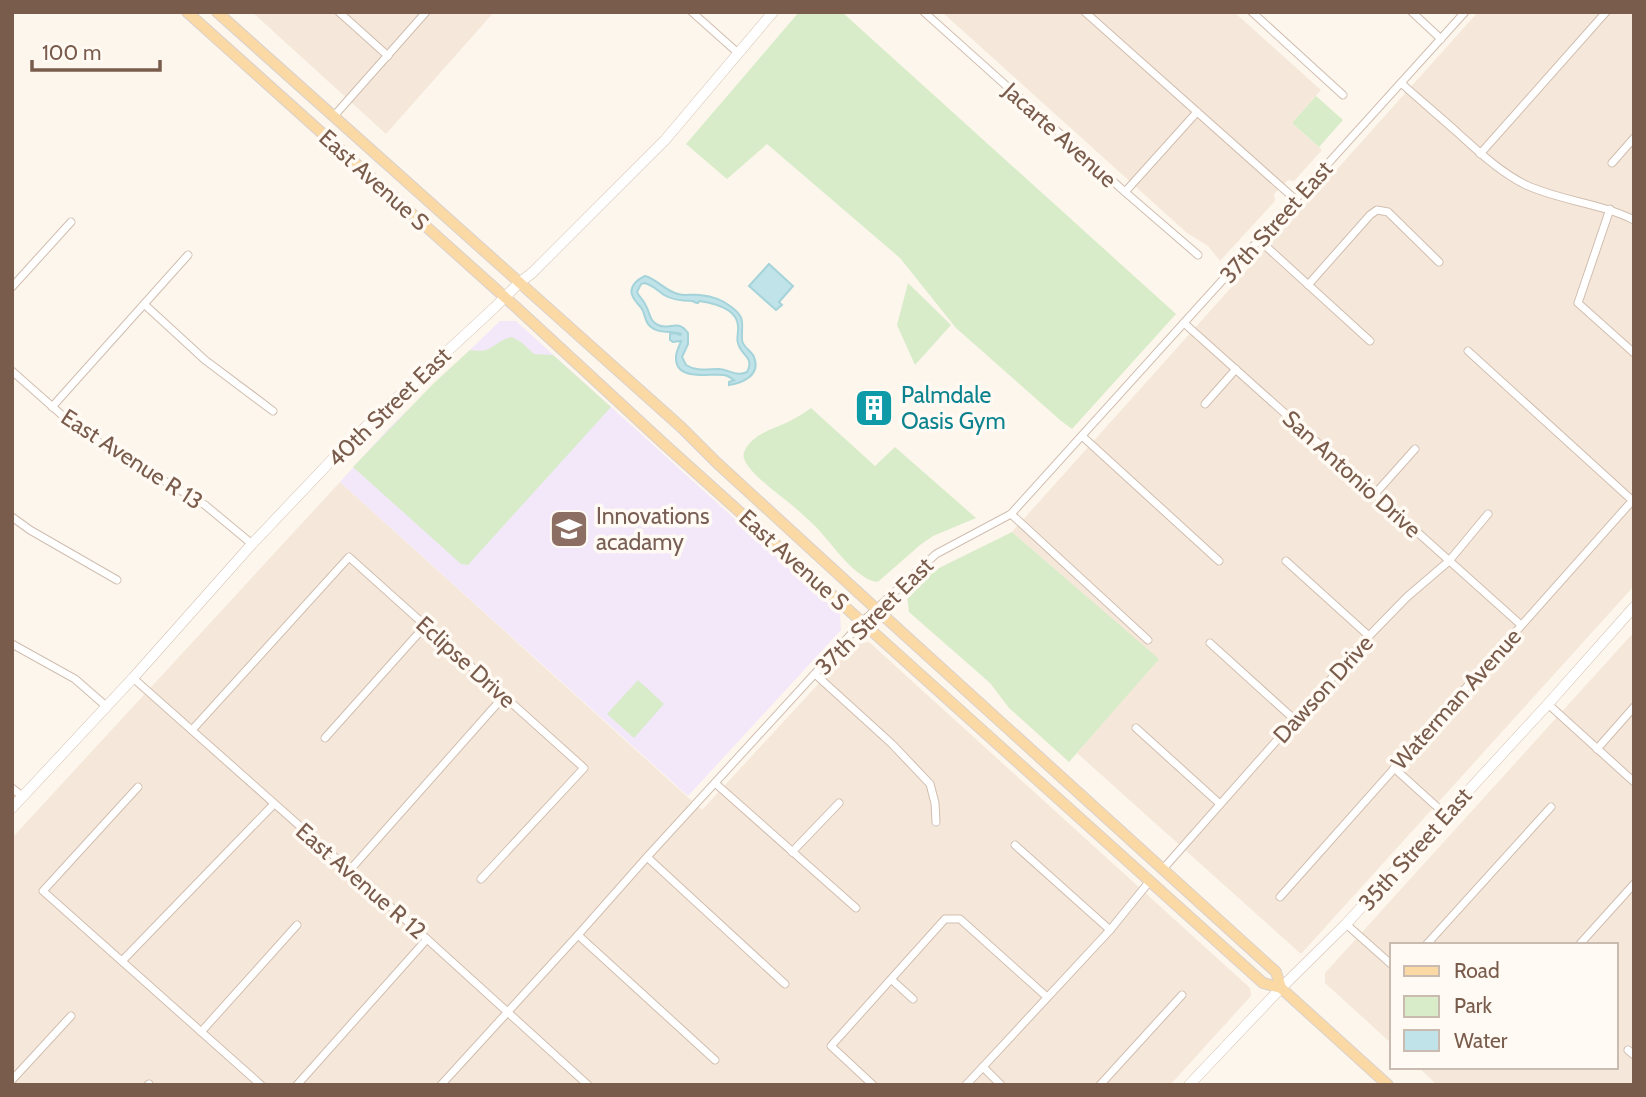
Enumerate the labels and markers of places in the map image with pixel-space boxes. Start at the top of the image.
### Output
place label: Palmdale Oasis Gym [901,381,1006,435]
building icon: Palmdale Oasis Gym [853,387,895,429]
place label: Innovations acadamy [596,502,709,556]
school or university icon: Innovations acadamy [548,508,590,550]

